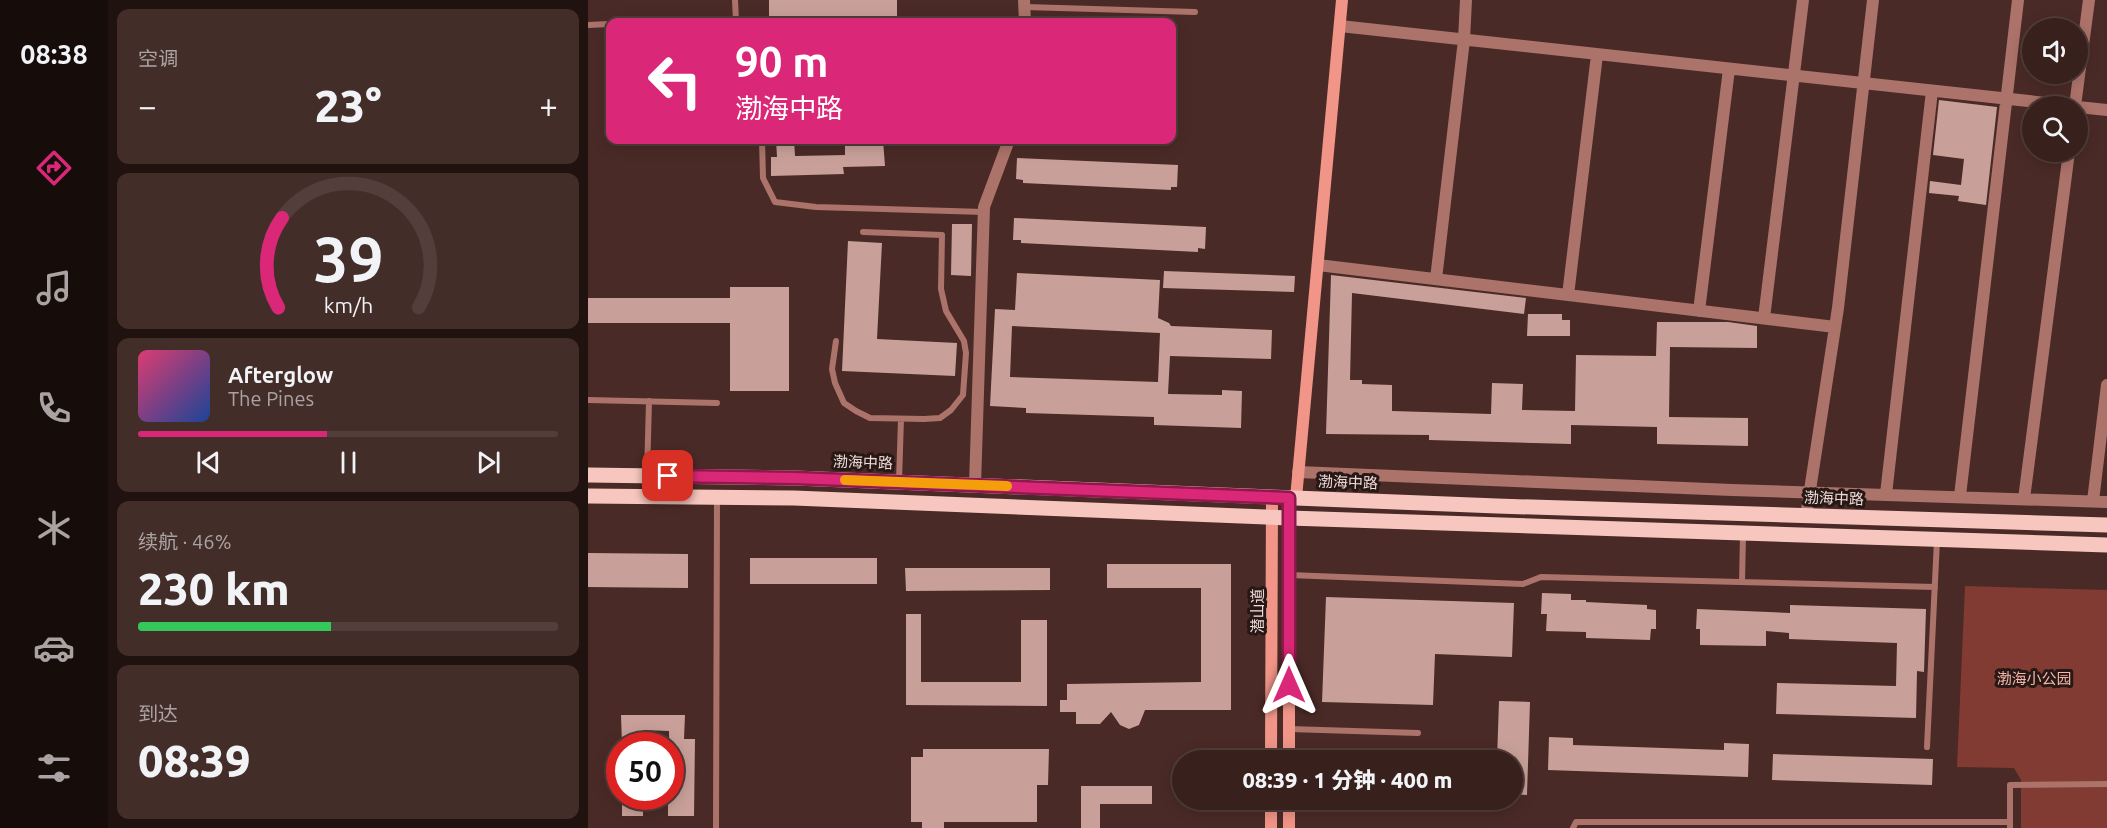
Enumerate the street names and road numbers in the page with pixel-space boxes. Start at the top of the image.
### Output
street label: 渤海中路 [833,452,893,472]
street label: 渤海中路 [1318,472,1378,492]
street label: 渤海中路 [1804,488,1864,508]
street label: 潜山道 [1249,588,1266,634]

